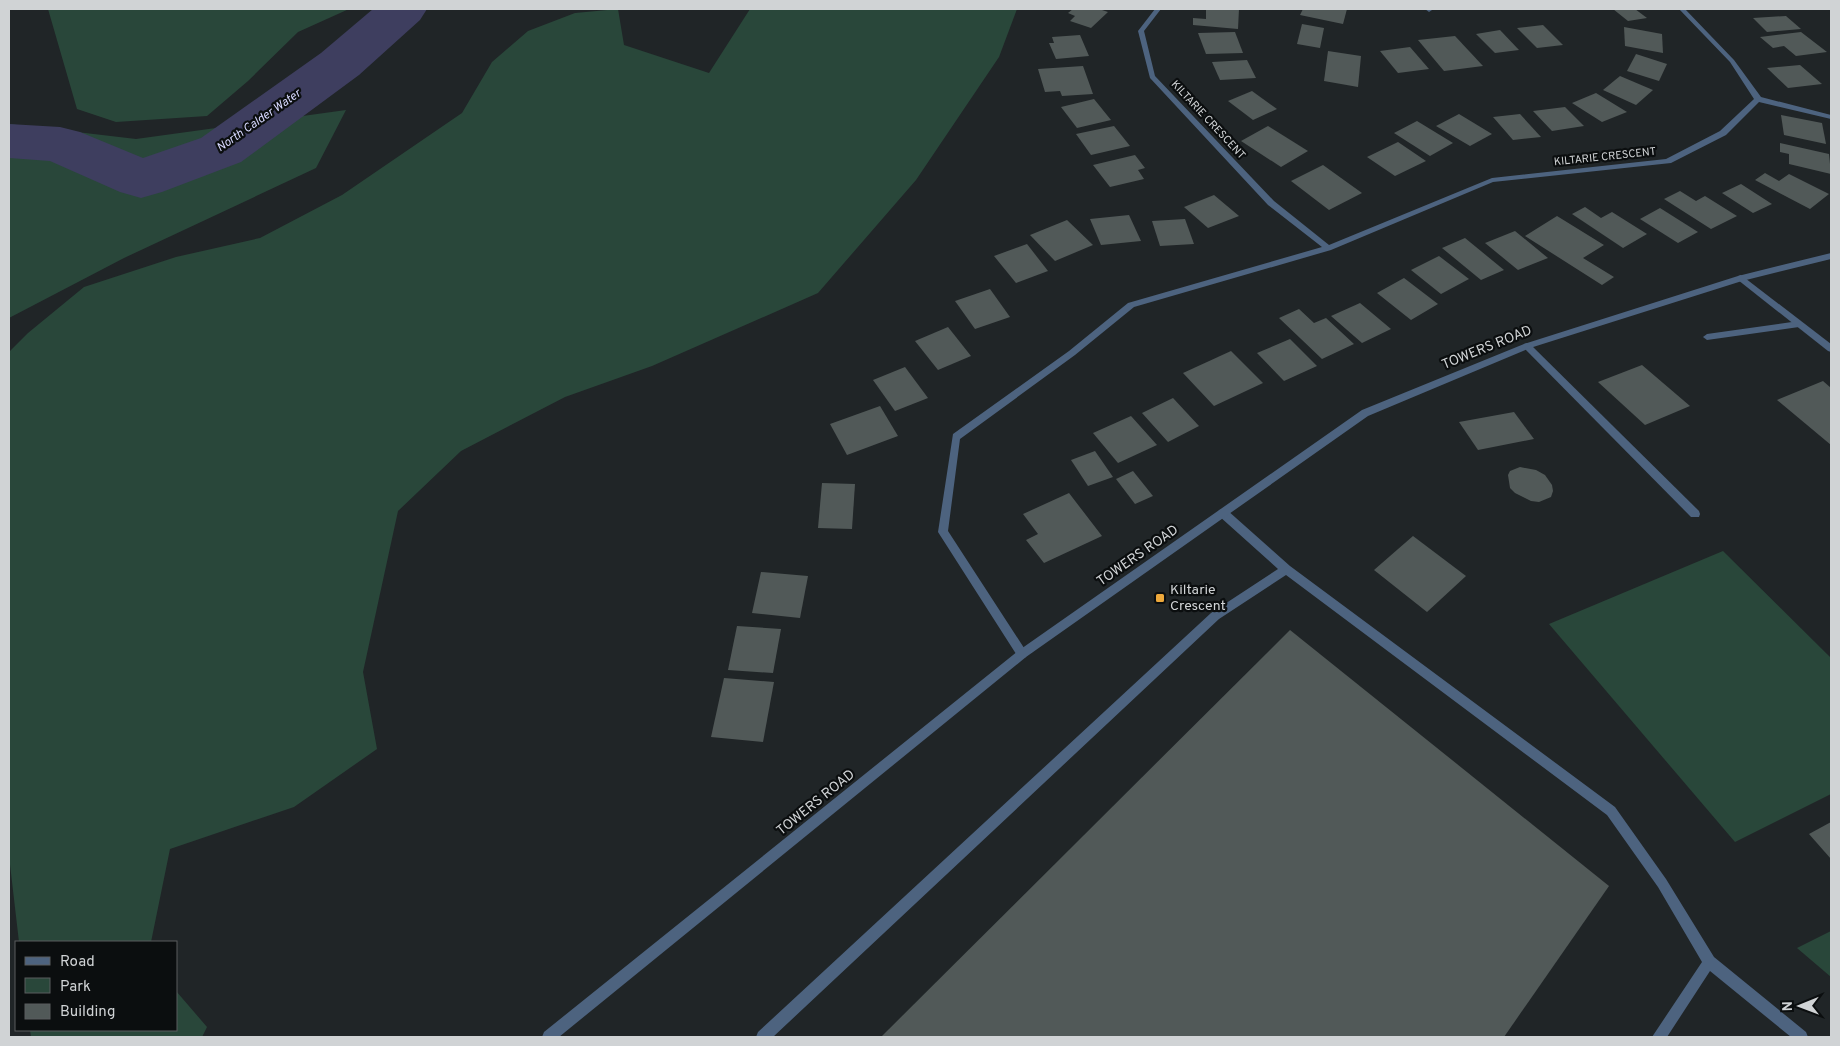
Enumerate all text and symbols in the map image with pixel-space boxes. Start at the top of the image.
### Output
street label: KILTARIE CRESCENT [1168,78,1248,162]
water label: North Calder Water [214,85,305,156]
street label: KILTARIE CRESCENT [1553,145,1657,169]
street label: TOWERS ROAD [1439,322,1535,374]
street label: TOWERS ROAD [1094,522,1182,590]
place label: Kiltarie Crescent [1170,582,1226,615]
marker: Kiltarie Crescent [1154,592,1166,604]
street label: TOWERS ROAD [773,766,859,840]
legend [15,941,178,1031]
text: Road [60,953,95,972]
text: Park [60,978,91,997]
north arrow [1775,981,1825,1031]
text: N [1780,1001,1797,1011]
text: Building [60,1003,115,1022]

